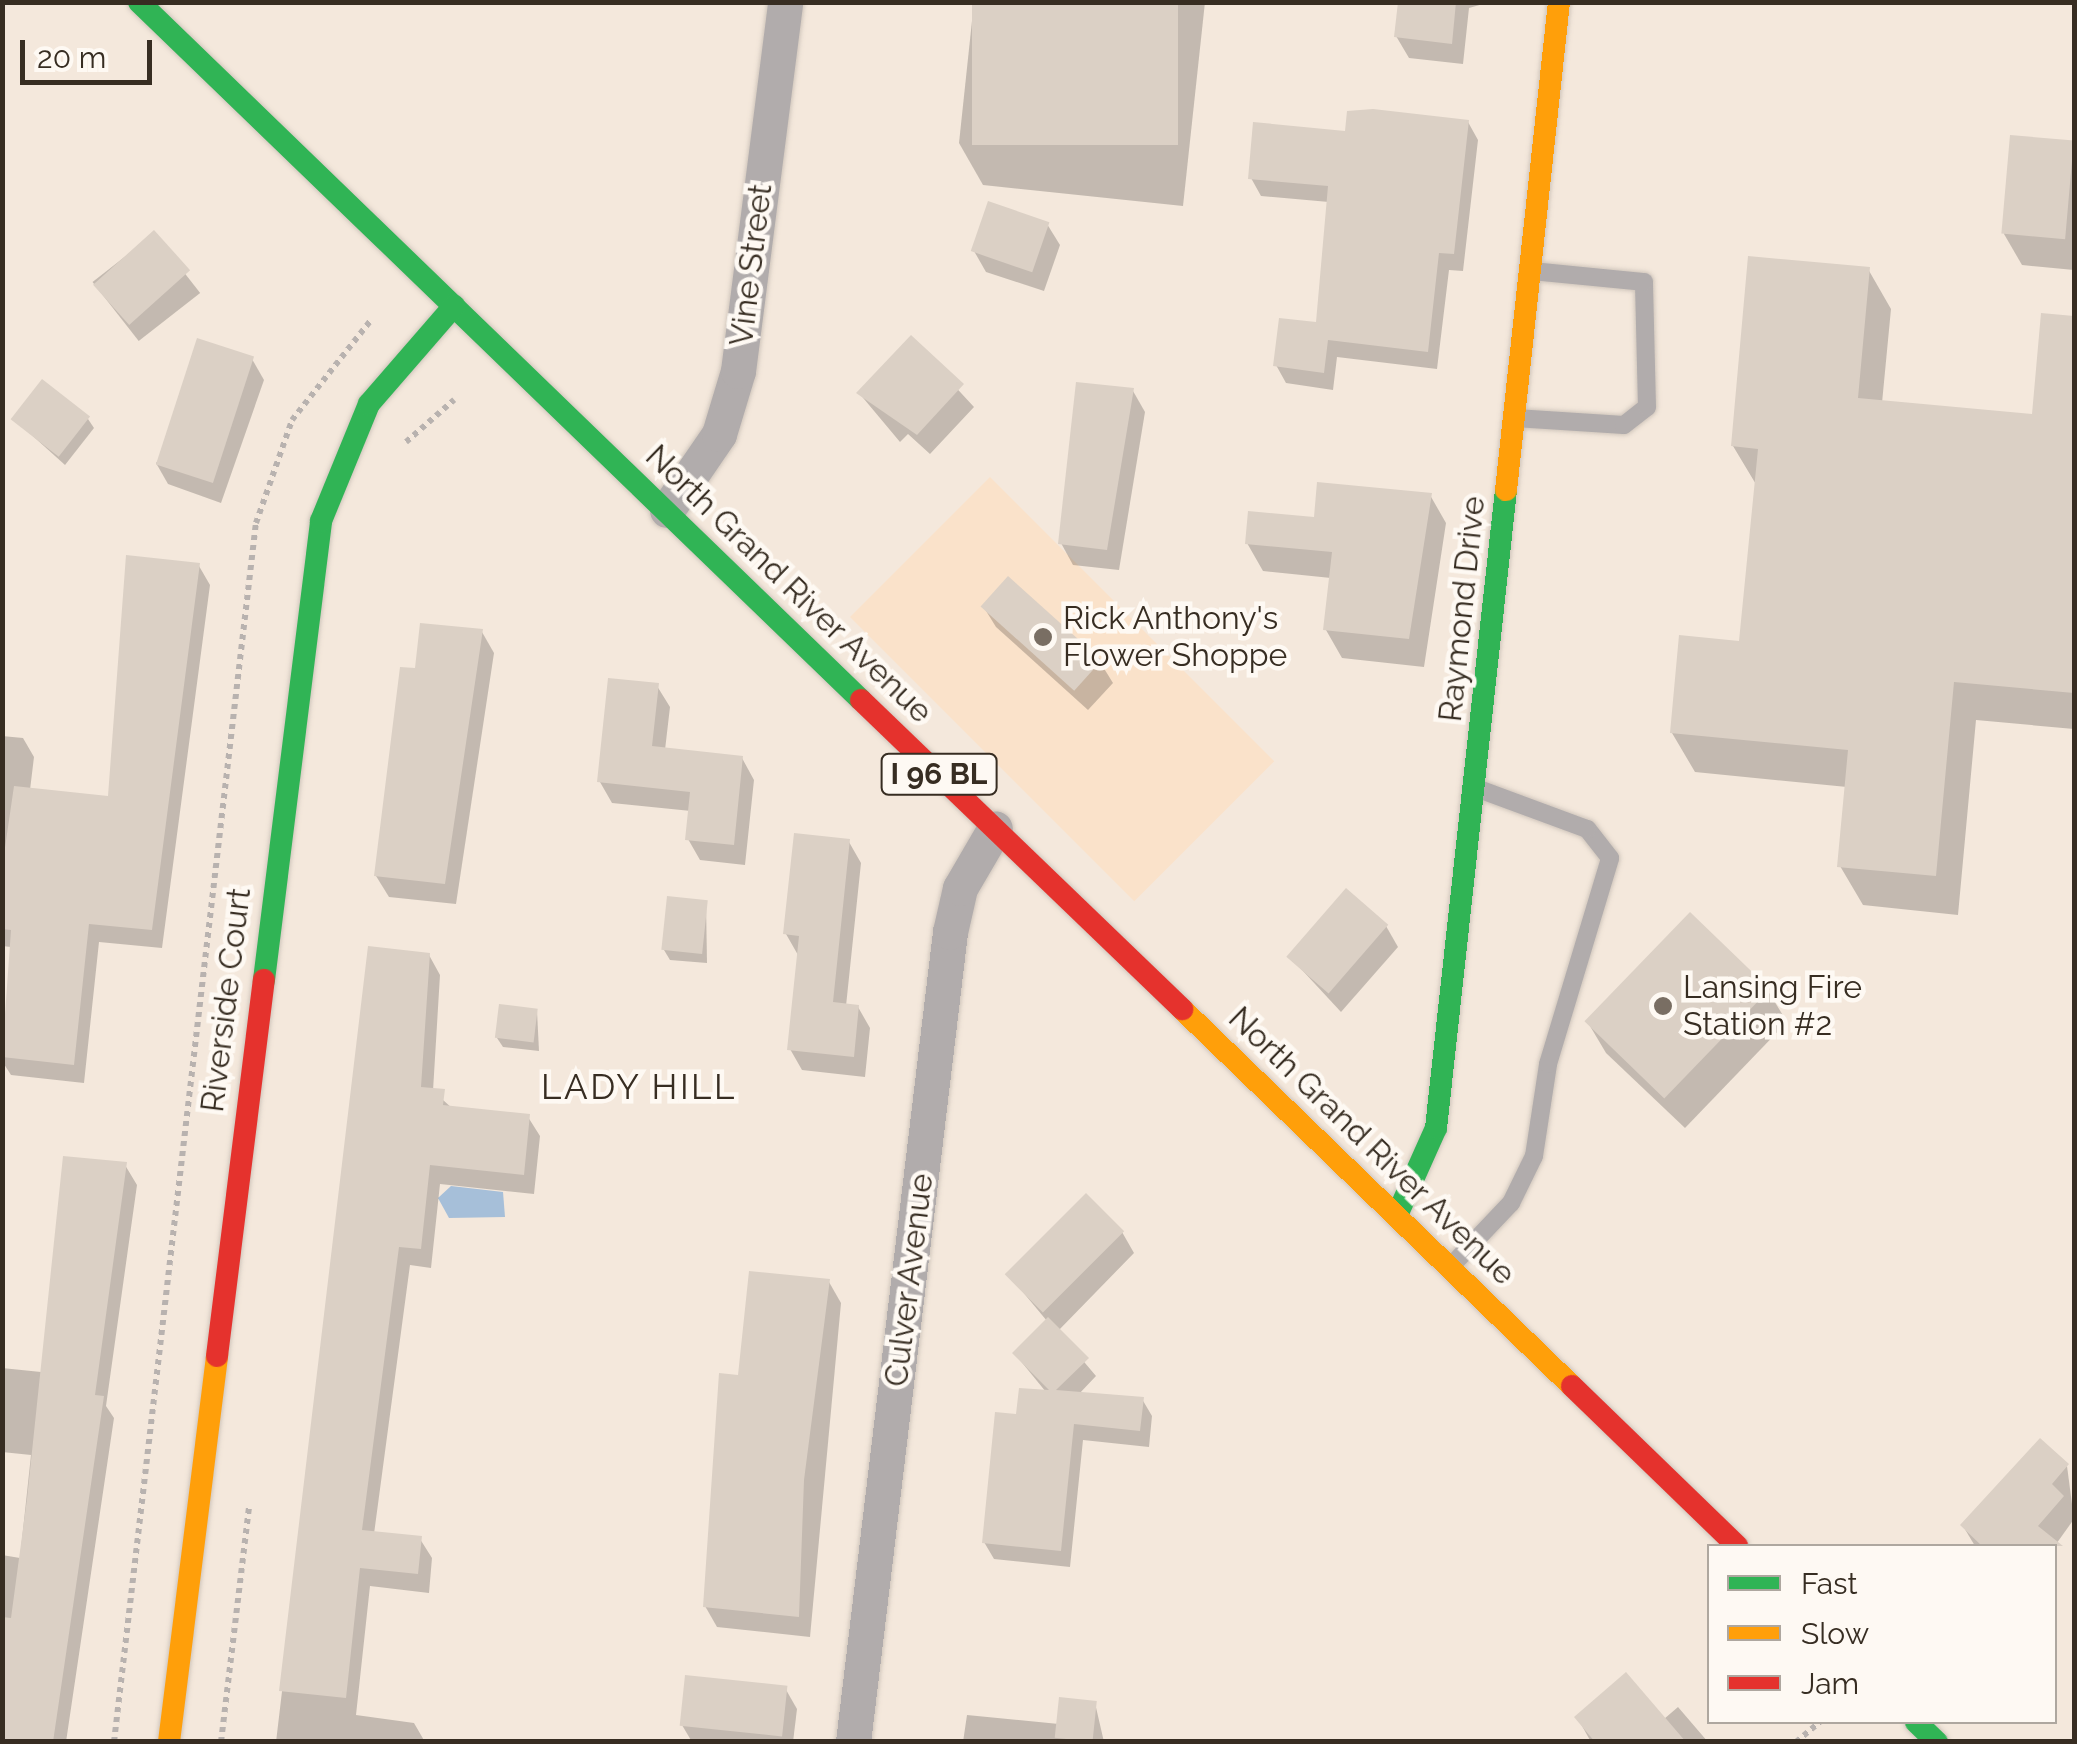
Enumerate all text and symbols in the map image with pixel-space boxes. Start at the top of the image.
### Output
scale bar [25,20,158,82]
text: 20 m [37,40,106,75]
street label: Vine Street [722,182,780,348]
street label: North Grand River Avenue [637,436,941,732]
street label: Raymond Drive [1431,494,1493,724]
place label: Rick Anthony's Flower Shoppe [1063,600,1288,675]
marker: Rick Anthony's Flower Shoppe [1032,626,1054,648]
road number: I 96 BL [879,749,999,799]
street label: Riverside Court [193,886,259,1114]
place label: Lansing Fire Station #2 [1683,969,1862,1044]
marker: Lansing Fire Station #2 [1652,995,1674,1017]
street label: North Grand River Avenue [1220,998,1524,1294]
district label: LADY HILL [540,1066,738,1108]
street label: Culver Avenue [877,1170,941,1390]
legend [1707,1544,2057,1724]
text: Fast [1801,1566,1858,1601]
text: Slow [1801,1616,1869,1651]
text: Jam [1801,1666,1859,1701]

